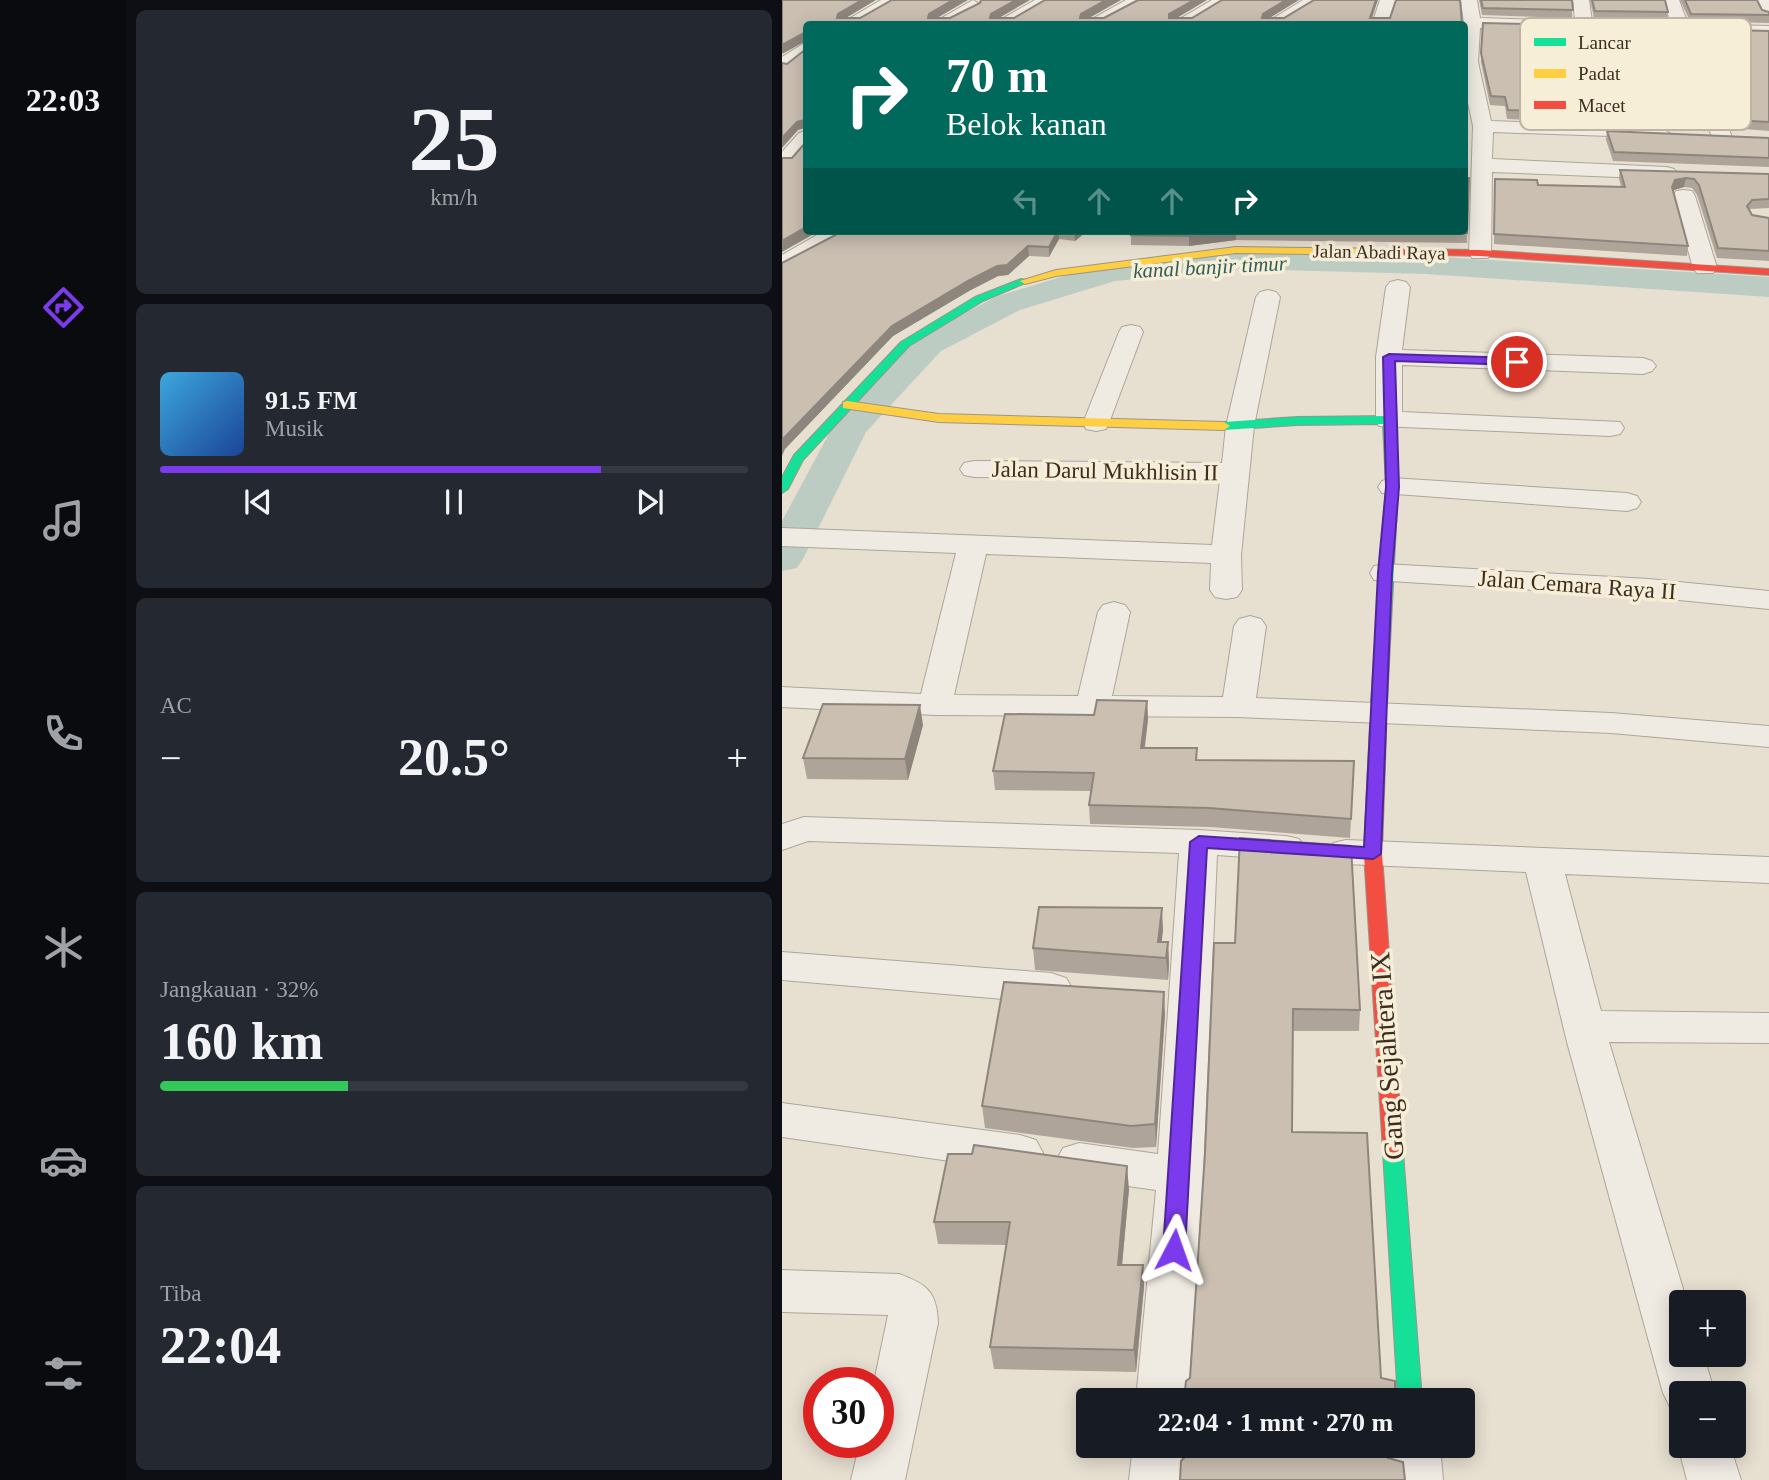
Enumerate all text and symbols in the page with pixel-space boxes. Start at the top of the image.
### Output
legend [1520,18,1751,130]
text: Lancar [1578,32,1631,53]
text: 70 m [946,48,1048,103]
icon: right [831,49,922,140]
text: Padat [1578,63,1621,84]
text: 22:03 [26,82,100,118]
text: 25 [409,89,500,190]
text: Macet [1578,95,1626,116]
text: Belok kanan [946,106,1107,142]
icon: left [1007,182,1045,220]
icon: ahead [1080,182,1118,220]
icon: ahead [1153,182,1191,220]
icon: right [1226,182,1264,220]
text: km/h [430,185,478,210]
street label: Jalan Abadi Raya [1312,240,1446,264]
water label: kanal banjir timur [1132,251,1288,283]
icon: directions [39,283,88,332]
pin [1487,332,1547,392]
icon: arrive [1498,343,1536,381]
text: 91.5 FM [265,386,357,415]
text: Musik [265,416,324,441]
street label: Jalan Darul Mukhlisin II [991,457,1219,485]
icon: previous [239,483,277,521]
icon: pause [435,483,473,521]
icon: next [631,483,669,521]
icon: music [39,496,88,545]
street label: Jalan Cemara Raya II [1477,566,1677,604]
text: AC [160,693,192,718]
icon: phone [39,709,88,758]
text: 20.5° [398,729,510,786]
text: − [160,737,181,779]
text: + [727,737,748,779]
icon: climate [39,923,88,972]
street label: Gang Sejahtera IX [1364,951,1410,1161]
text: Jangkauan · 32% [160,977,318,1002]
text: 160 km [160,1013,323,1070]
icon: car [39,1136,88,1185]
position arrow [1137,1213,1211,1287]
text: Tiba [160,1281,201,1306]
map controls [1669,1290,1746,1458]
button: + [1669,1290,1746,1367]
text: 22:04 [160,1317,281,1374]
icon: filters [39,1349,88,1398]
speed limit sign: 30 [803,1367,894,1458]
button: − [1669,1381,1746,1458]
text: 22:04 · 1 mnt · 270 m [1158,1408,1393,1437]

